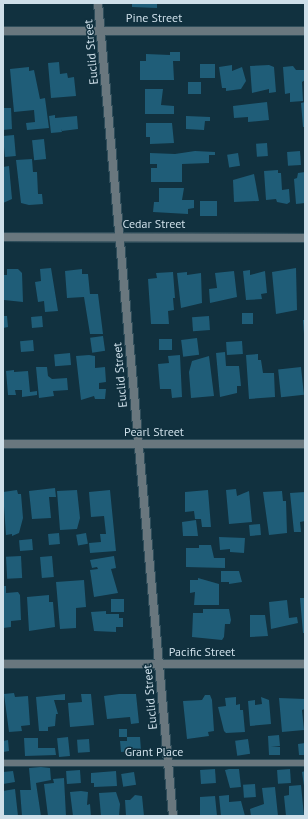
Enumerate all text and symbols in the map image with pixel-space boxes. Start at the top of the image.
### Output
street label: Pine Street [126,11,182,25]
street label: Euclid Street [81,19,101,85]
street label: Cedar Street [123,217,185,231]
street label: Euclid Street [110,342,130,408]
street label: Pearl Street [124,425,184,439]
street label: Pacific Street [169,645,235,659]
street label: Euclid Street [140,664,160,730]
street label: Grant Place [125,745,183,759]

